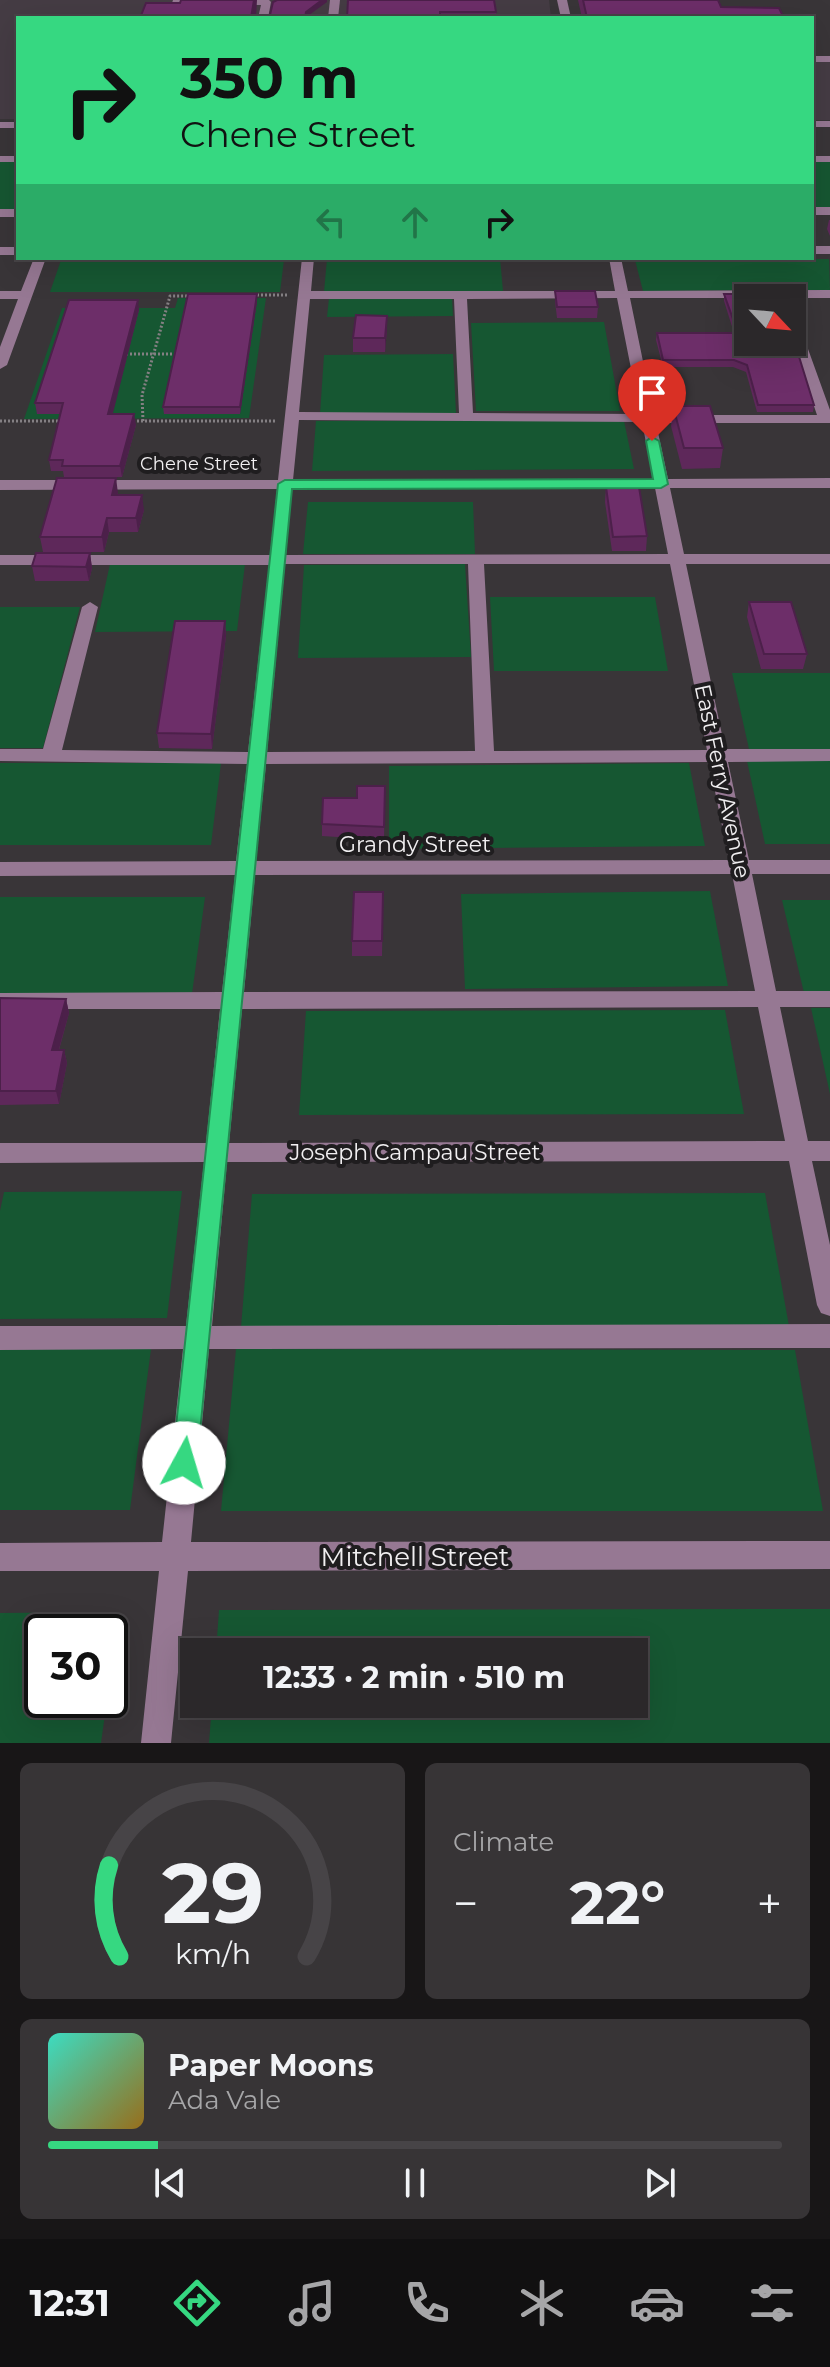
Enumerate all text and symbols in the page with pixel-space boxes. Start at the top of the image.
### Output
text: 350 m [180,44,359,112]
icon: right [48,48,152,152]
text: Chene Street [180,112,416,156]
icon: left [309,200,353,244]
icon: ahead [393,200,437,244]
icon: right [477,200,521,244]
north arrow [734,284,806,356]
map controls [734,284,806,356]
pin [618,359,686,441]
icon: arrive [630,371,674,415]
street label: Chene Street [140,453,258,475]
street label: East Ferry Avenue [689,682,756,881]
street label: Grandy Street [339,831,491,858]
street label: Joseph Campau Street [288,1139,541,1166]
position arrow [142,1421,226,1505]
street label: Mitchell Street [321,1541,509,1573]
speed limit sign: 30 [24,1614,128,1718]
text: 12:33 · 2 min · 510 m [263,1659,565,1696]
text: Climate [453,1826,554,1858]
text: 29 [161,1842,264,1944]
text: 22° [570,1866,665,1939]
text: − [453,1876,478,1930]
text: + [757,1876,782,1930]
text: km/h [174,1936,251,1971]
text: Paper Moons [168,2047,374,2084]
text: Ada Vale [168,2084,281,2116]
icon: previous [148,2161,192,2205]
icon: pause [393,2161,437,2205]
icon: next [638,2161,682,2205]
icon: directions [169,2275,225,2331]
icon: music [284,2275,340,2331]
icon: phone [399,2275,455,2331]
icon: climate [514,2275,570,2331]
icon: car [629,2275,685,2331]
icon: filters [744,2275,800,2331]
text: 12:31 [30,2281,110,2325]

